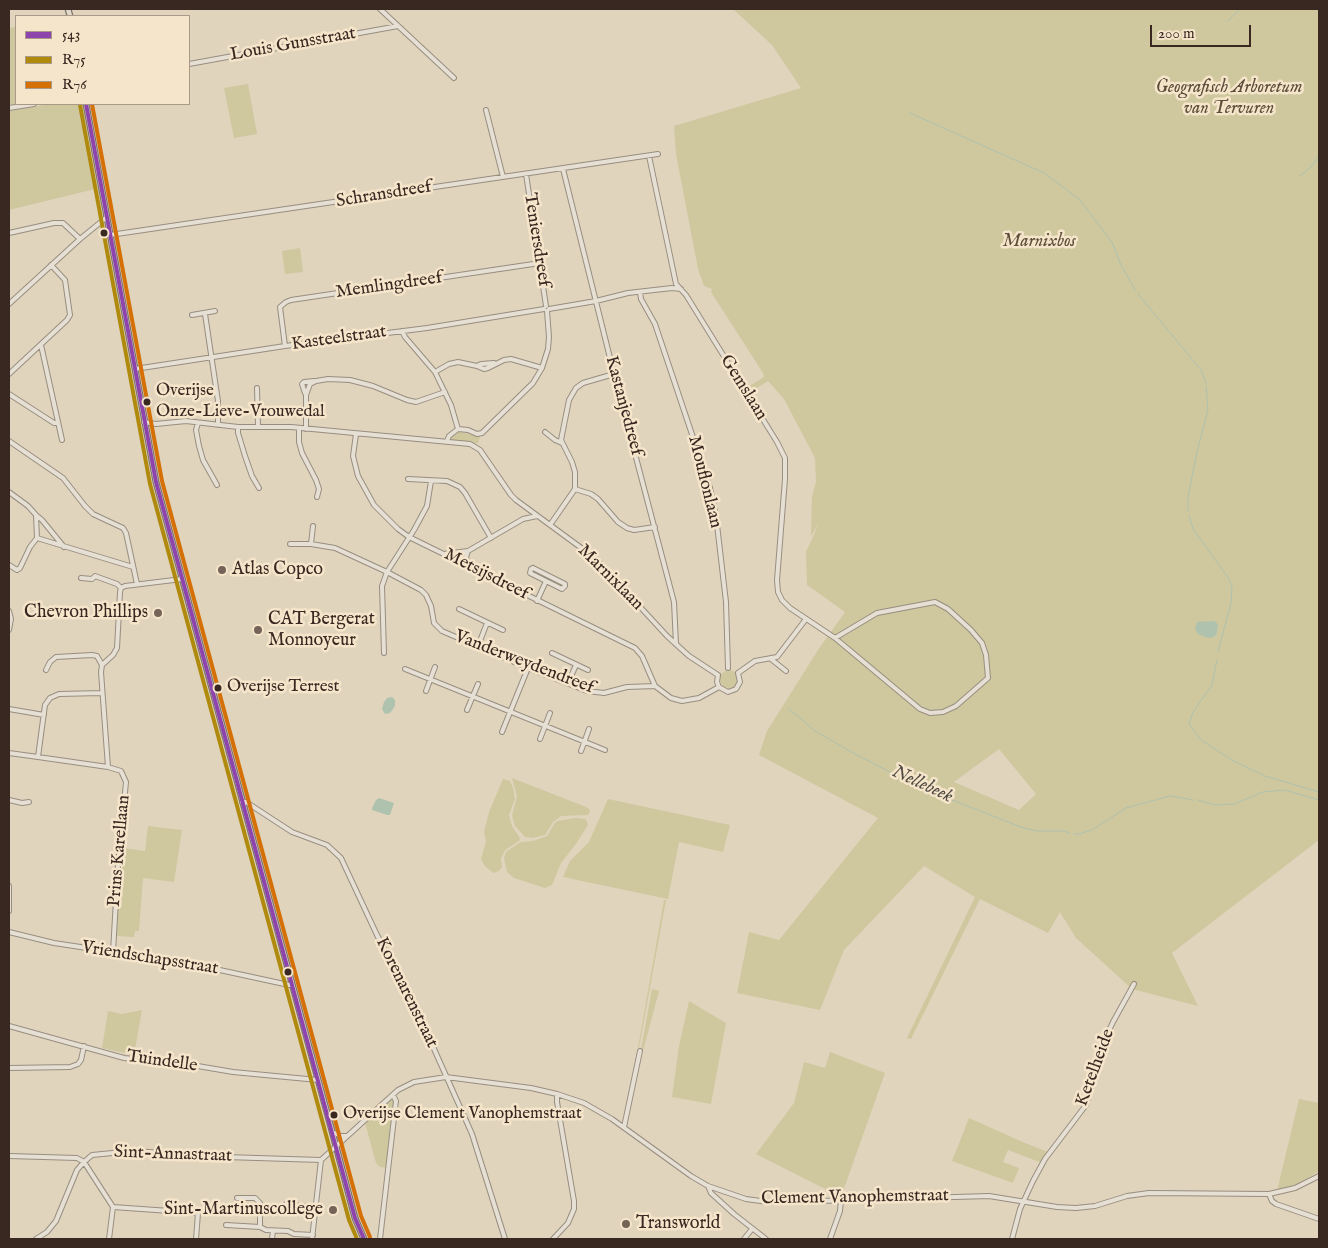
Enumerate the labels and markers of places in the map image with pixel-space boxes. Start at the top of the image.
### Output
unlabelled marker [99,228,109,238]
place label: Overijse Onze-Lieve-Vrouwedal [156,382,325,422]
marker: Overijse Onze-Lieve-Vrouwedal [142,397,152,407]
place label: Atlas Copco [232,559,323,581]
marker: Atlas Copco [216,564,228,576]
place label: Chevron Phillips [24,602,148,624]
marker: Chevron Phillips [152,607,164,619]
place label: CAT Bergerat Monnoyeur [268,609,375,652]
marker: CAT Bergerat Monnoyeur [252,624,264,636]
place label: Overijse Terrest [227,678,339,698]
marker: Overijse Terrest [213,683,223,693]
unlabelled marker [283,967,293,977]
place label: Overijse Clement Vanophemstraat [343,1105,582,1125]
marker: Overijse Clement Vanophemstraat [329,1110,339,1120]
place label: Sint-Martinuscollege [164,1199,323,1221]
marker: Sint-Martinuscollege [327,1204,339,1216]
place label: Transworld [636,1213,720,1235]
marker: Transworld [620,1218,632,1230]

